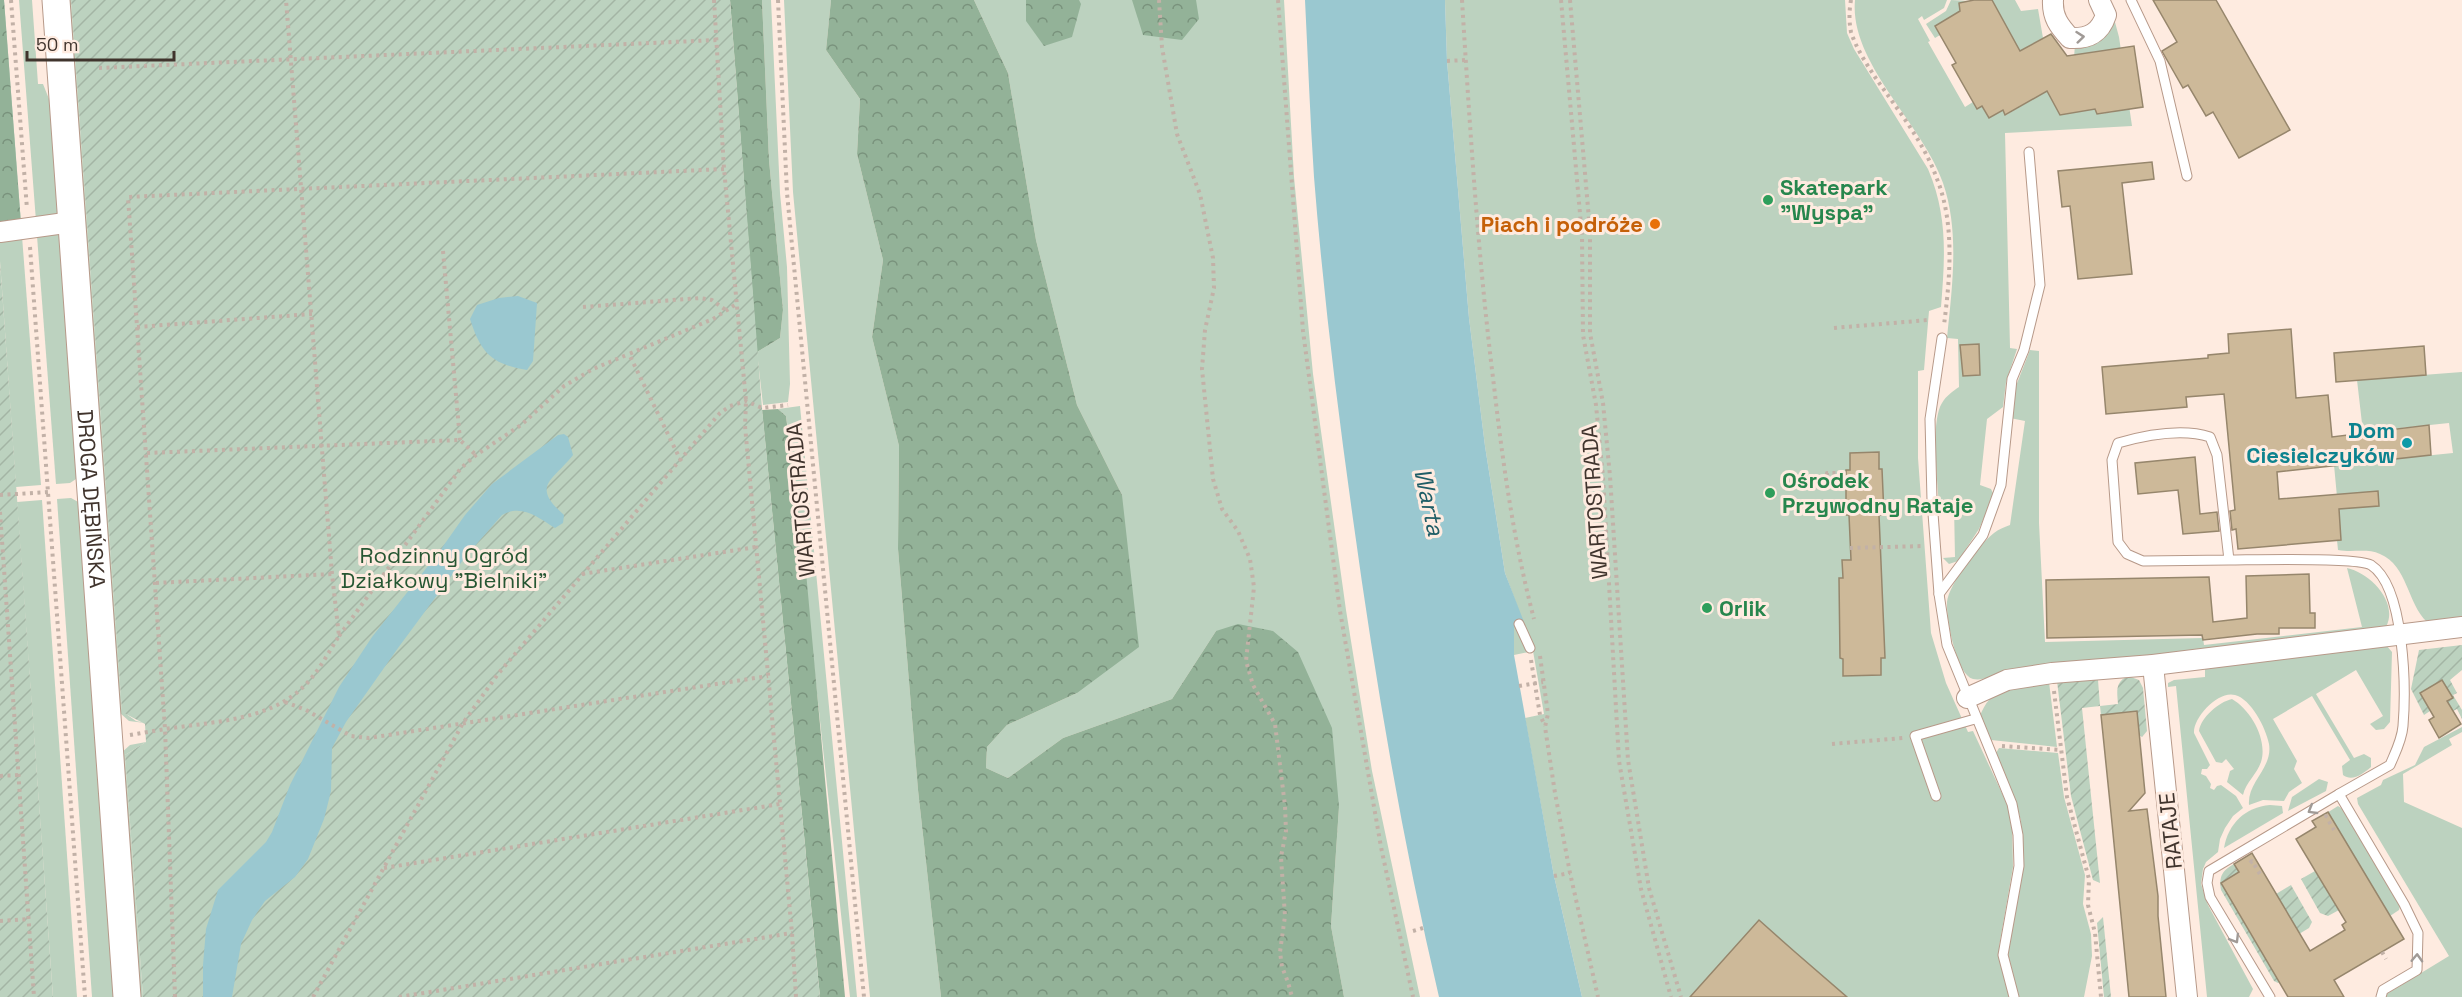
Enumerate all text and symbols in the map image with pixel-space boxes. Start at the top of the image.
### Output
scale bar [27,24,174,62]
one-way arrow [2075,31,2085,44]
text: 50 m [36,33,78,56]
place label: Skatepark "Wyspa" [1780,173,1888,226]
marker: Skatepark "Wyspa" [1761,193,1775,207]
place label: Piach i podróże [1481,210,1643,238]
marker: Piach i podróże [1648,217,1662,231]
street label: DROGA DĘBIŃSKA [71,408,112,589]
place label: Dom Ciesielczyków [2246,416,2395,469]
street label: WARTOSTRADA [779,421,821,578]
street label: WARTOSTRADA [1575,424,1613,580]
marker: Dom Ciesielczyków [2400,436,2414,450]
water label: Warta [1407,465,1452,539]
place label: Ośrodek Przywodny Rataje [1782,466,1973,519]
marker: Ośrodek Przywodny Rataje [1763,486,1777,500]
park label: Rodzinny Ogród Działkowy "Bielniki" [341,541,547,594]
place label: Orlik [1719,594,1767,622]
marker: Orlik [1700,601,1714,615]
street label: RATAJE [2152,791,2188,871]
one-way arrow [2308,802,2318,814]
one-way arrow [2228,933,2239,943]
one-way arrow [2411,953,2423,962]

